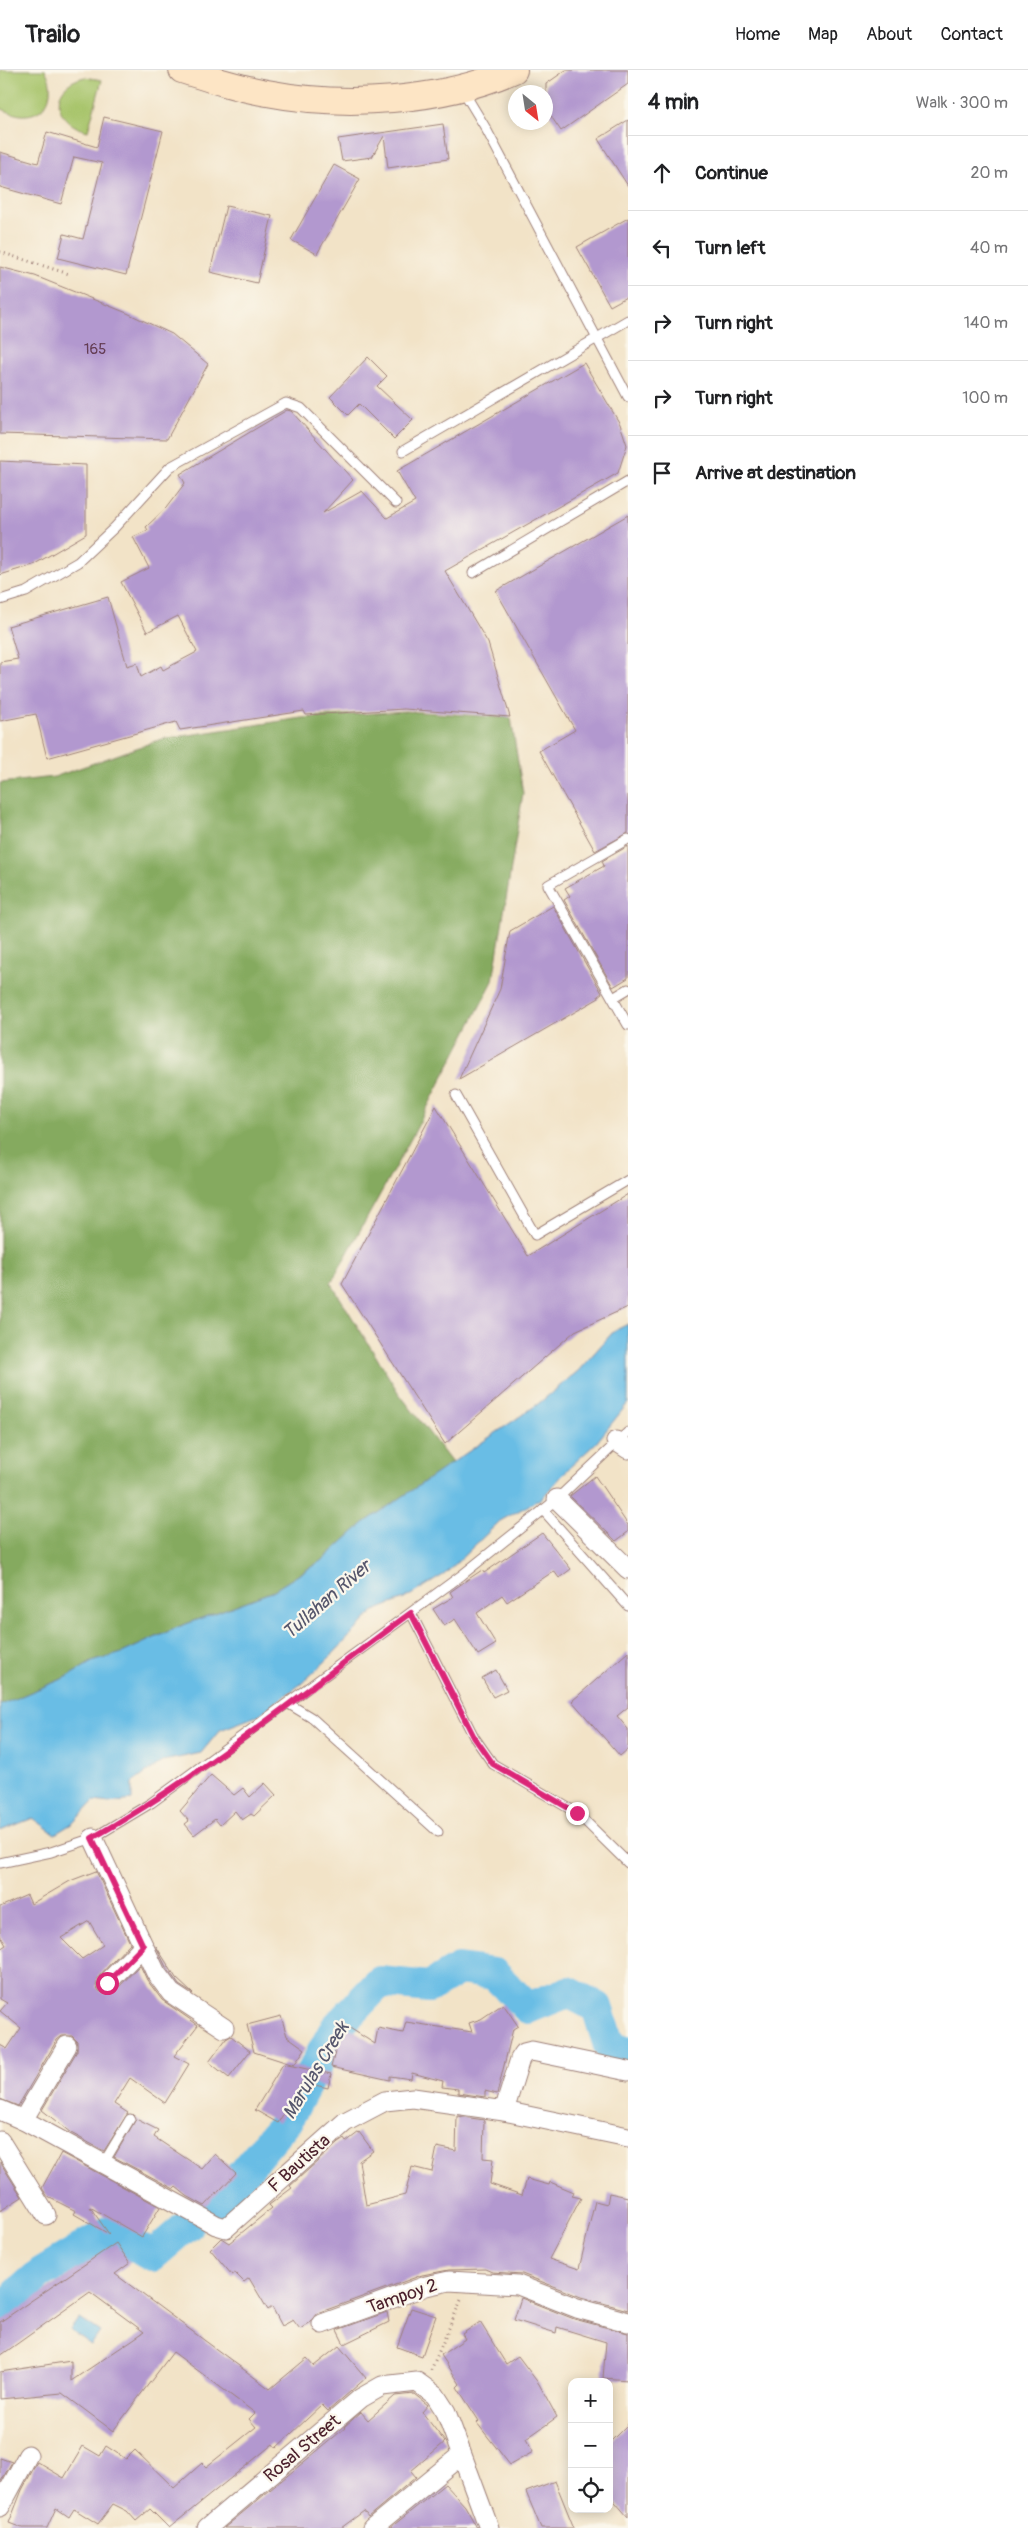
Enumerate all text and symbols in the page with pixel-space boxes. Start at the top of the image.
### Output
text: Trailo [25,20,80,49]
text: Home [735,23,780,46]
text: Map [808,23,838,46]
text: About [866,23,912,46]
text: Contact [940,23,1003,46]
north arrow [508,85,553,130]
text: 4 min [648,89,699,116]
text: Walk · 300 m [916,93,1008,113]
icon: ahead [648,159,676,187]
text: Continue [695,161,768,185]
text: 20 m [970,163,1008,183]
icon: left [648,234,676,262]
text: Turn left [695,236,765,260]
text: 40 m [970,238,1008,258]
icon: right [648,309,676,337]
text: Turn right [695,311,773,335]
text: 140 m [964,313,1008,333]
house number: 165 [84,340,106,359]
icon: right [648,384,676,412]
text: Turn right [695,386,773,410]
text: 100 m [962,388,1008,408]
icon: arrive [648,459,676,487]
text: Arrive at destination [695,461,856,485]
water label: Tullahan River [278,1553,377,1645]
route end [566,1802,589,1825]
route start [96,1972,119,1995]
water label: Marulas Creek [277,2016,355,2124]
street label: F Bautista [263,2129,335,2197]
street label: Tampoy 2 [364,2274,440,2319]
map controls [568,2378,613,2513]
button: + [568,2378,613,2423]
street label: Rosal Street [259,2409,346,2487]
button: − [568,2423,613,2468]
button: locate [568,2468,613,2513]

